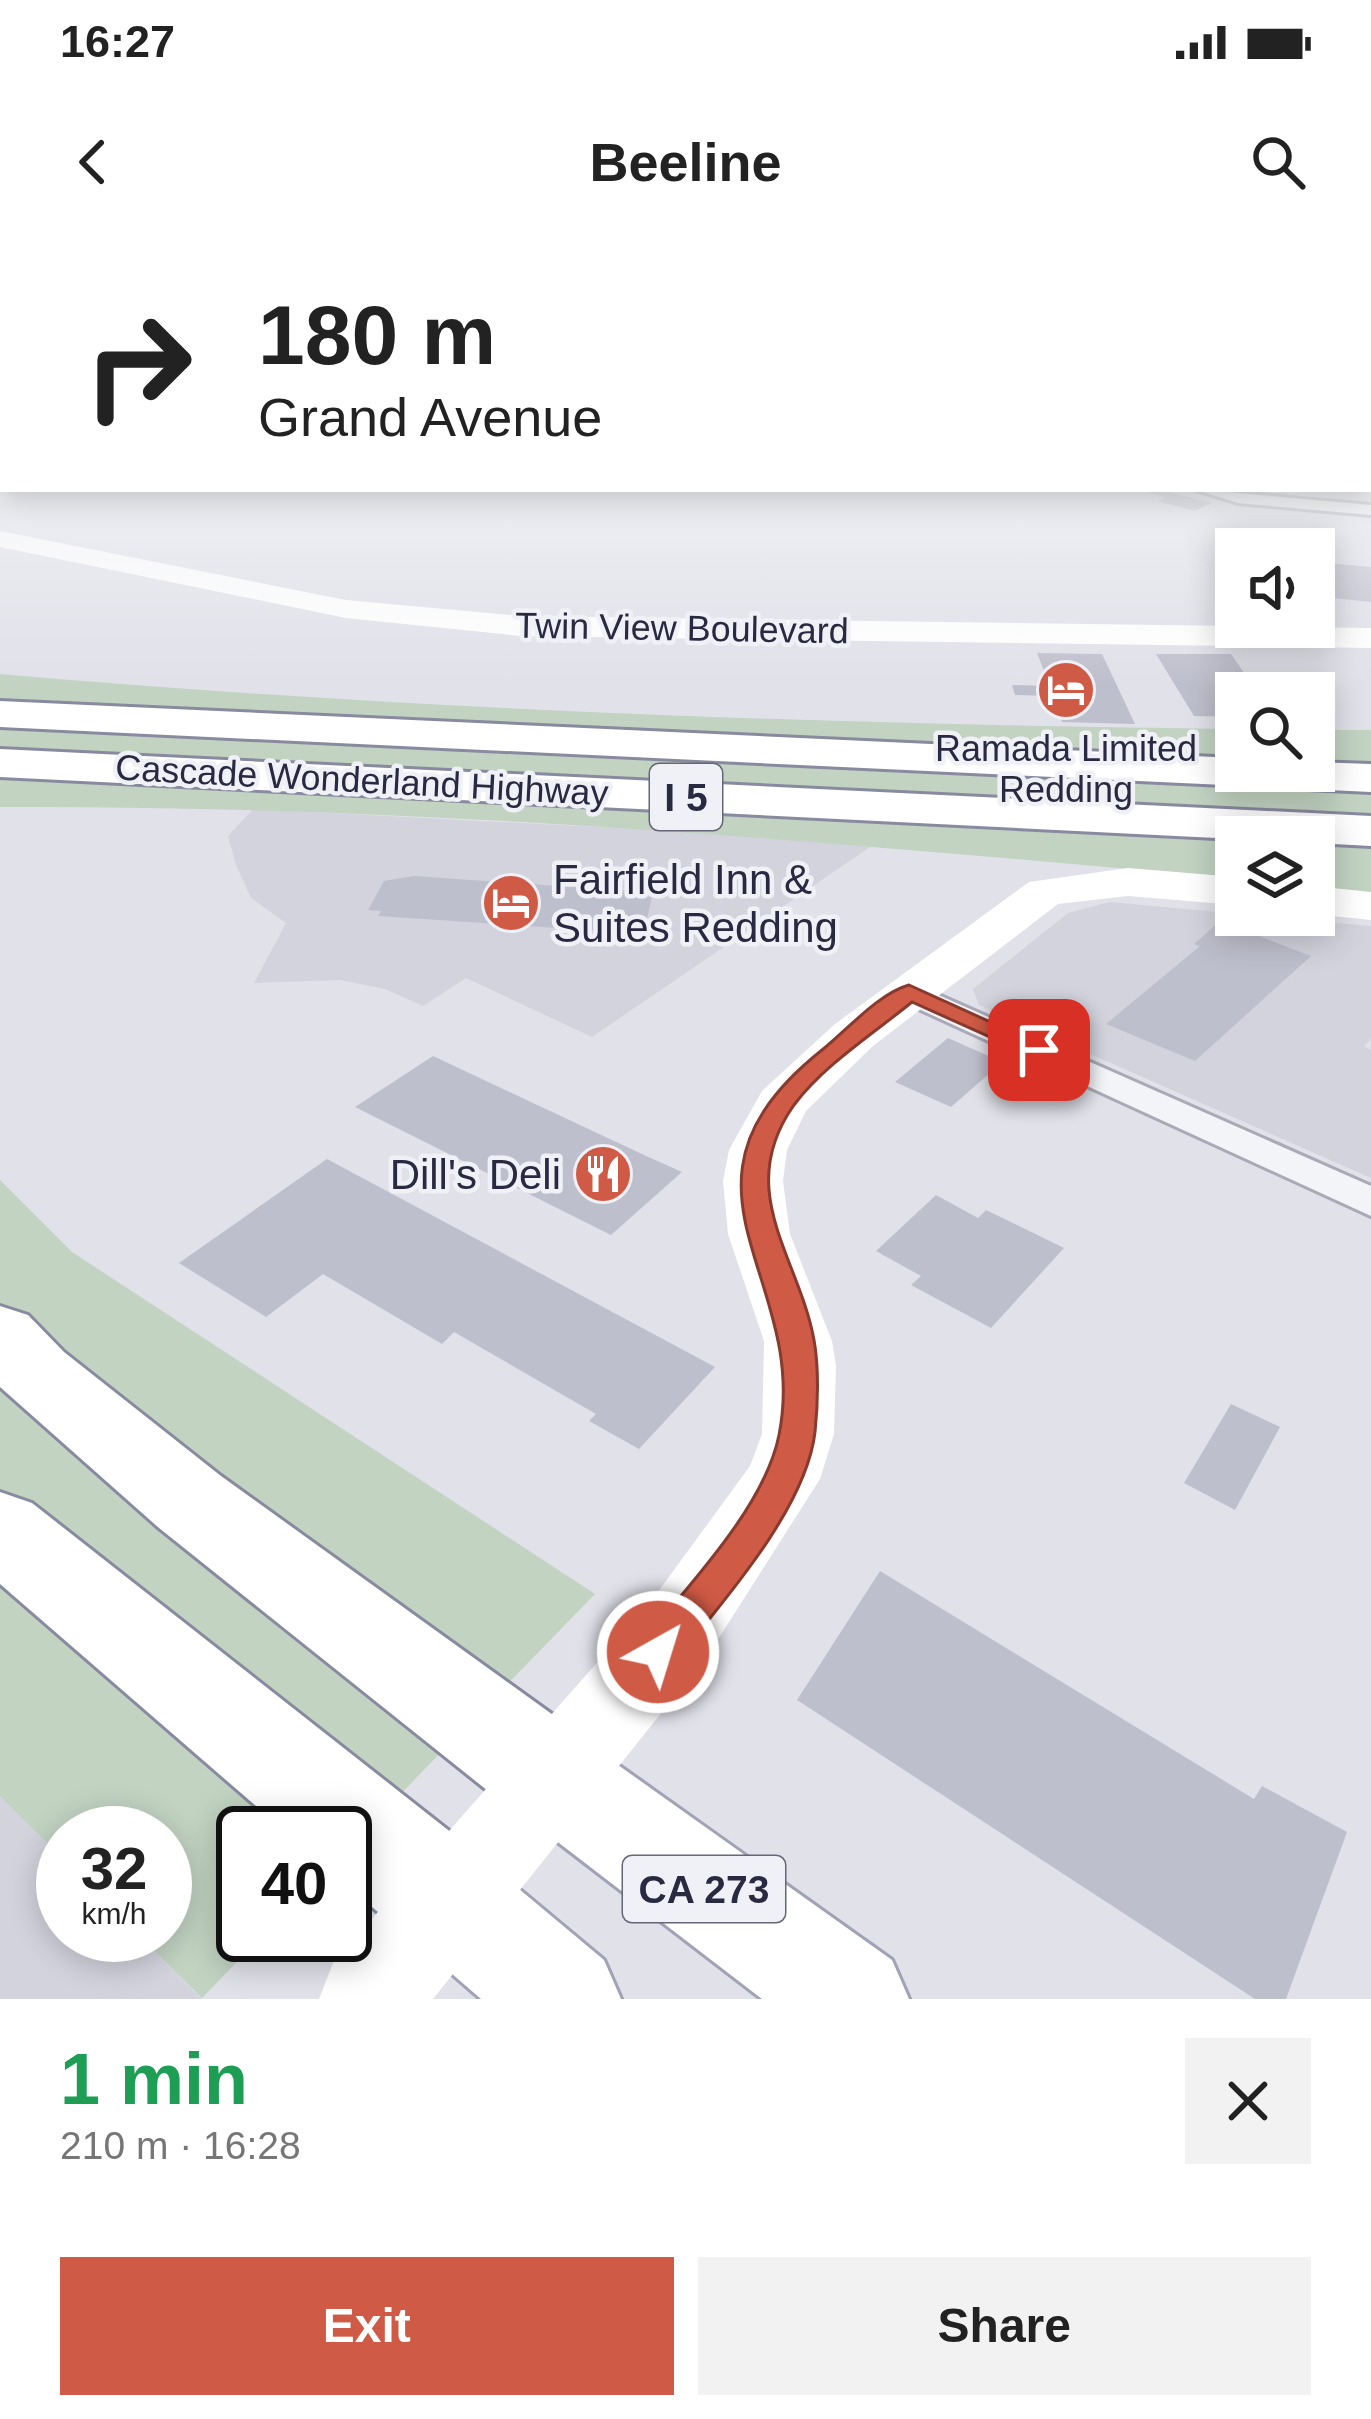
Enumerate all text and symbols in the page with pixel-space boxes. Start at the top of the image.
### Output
text: 16:27 [60,16,175,67]
icon: back [60,129,126,195]
icon: search [1245,129,1311,195]
text: Beeline [589,132,782,192]
icon: right [60,288,216,444]
text: 180 m [258,288,496,382]
text: Grand Avenue [258,387,602,447]
map controls [1215,528,1335,936]
button: sound [1215,528,1335,648]
street label: Twin View Boulevard [515,605,849,651]
hotel icon: Ramada Limited Redding [1035,659,1097,721]
button: search [1215,672,1335,792]
place label: Ramada Limited Redding [935,728,1197,810]
street label: Cascade Wonderland Highway [114,747,610,813]
road number: I 5 [650,764,722,830]
button: layers [1215,816,1335,936]
place label: Fairfield Inn & Suites Redding [553,856,838,951]
hotel icon: Fairfield Inn & Suites Redding [480,872,542,934]
pin [988,999,1090,1101]
icon: arrive [1006,1017,1072,1083]
restaurant icon: Dill's Deli [572,1143,634,1205]
place label: Dill's Deli [390,1151,561,1198]
position arrow [595,1589,721,1715]
speed limit sign: 40 [216,1806,372,1962]
text: 32 [81,1835,147,1902]
road number: CA 273 [623,1856,785,1922]
text: km/h [81,1897,147,1930]
button: close [1185,2038,1311,2164]
text: 1 min [60,2039,248,2119]
text: 210 m · 16:28 [60,2124,301,2167]
button: Exit [60,2257,674,2395]
button: Share [698,2257,1311,2395]

